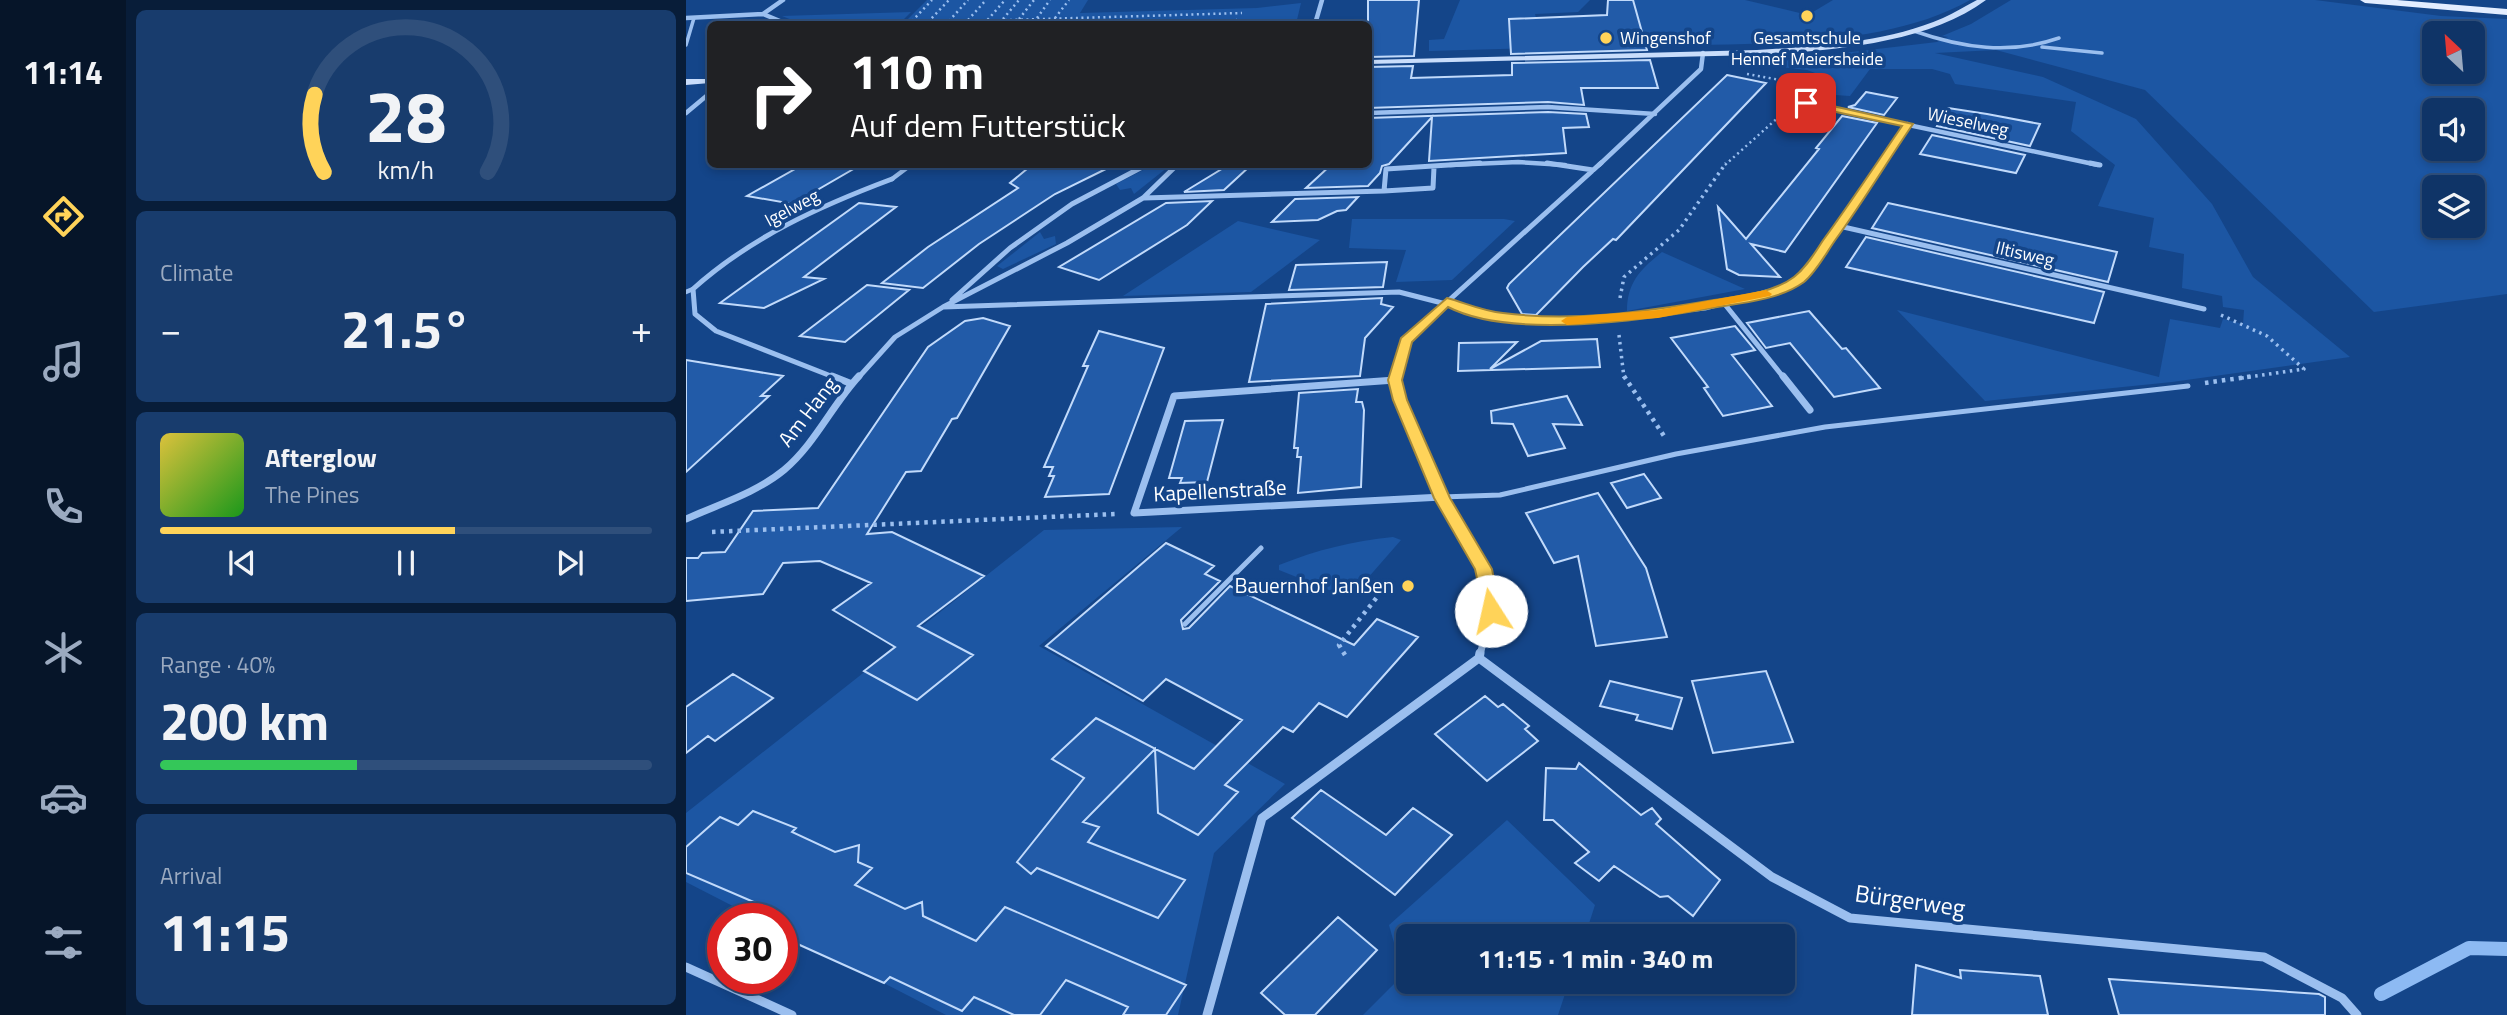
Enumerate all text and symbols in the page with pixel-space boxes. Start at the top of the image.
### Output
marker: Gesamtschule Hennef Meiersheide [1799,8,1815,24]
north arrow [2422,21,2485,84]
map controls [2422,21,2485,238]
place label: Wingenshof [1620,24,1711,51]
place label: Gesamtschule Hennef Meiersheide [1731,24,1883,72]
marker: Wingenshof [1598,30,1614,46]
text: 110 m [850,33,984,108]
text: 11:14 [23,48,103,96]
icon: right [735,49,826,140]
text: 28 [365,60,447,170]
pin [1776,73,1836,133]
icon: arrive [1787,84,1825,122]
button: sound [2422,98,2485,161]
street label: Wieselweg [1925,100,2011,143]
text: Auf dem Futterstück [850,101,1126,149]
text: km/h [378,150,434,188]
button: layers [2422,175,2485,238]
street label: Igelweg [760,182,824,233]
icon: directions [39,192,88,241]
street label: Iltisweg [1993,234,2057,273]
text: Climate [160,255,233,290]
text: 21.5° [341,289,471,368]
text: − [160,300,181,358]
text: + [631,300,652,358]
icon: music [39,337,88,386]
street label: Am Hang [770,369,845,453]
text: Afterglow [265,438,377,477]
street label: Kapellenstraße [1153,471,1287,509]
text: The Pines [265,477,359,512]
icon: phone [39,482,88,531]
icon: previous [223,544,261,582]
icon: pause [387,544,425,582]
icon: next [551,544,589,582]
place label: Bauernhof Janßen [1235,569,1394,601]
position arrow [1454,574,1528,648]
marker: Bauernhof Janßen [1400,578,1416,594]
icon: climate [39,628,88,677]
text: Range · 40% [160,647,275,682]
text: 200 km [160,681,329,760]
icon: car [39,773,88,822]
text: Arrival [160,858,222,893]
street label: Bürgerweg [1853,874,1968,926]
text: 11:15 [160,892,290,971]
speed limit sign: 30 [707,903,798,994]
icon: filters [39,918,88,967]
text: 11:15 · 1 min · 340 m [1478,939,1713,978]

